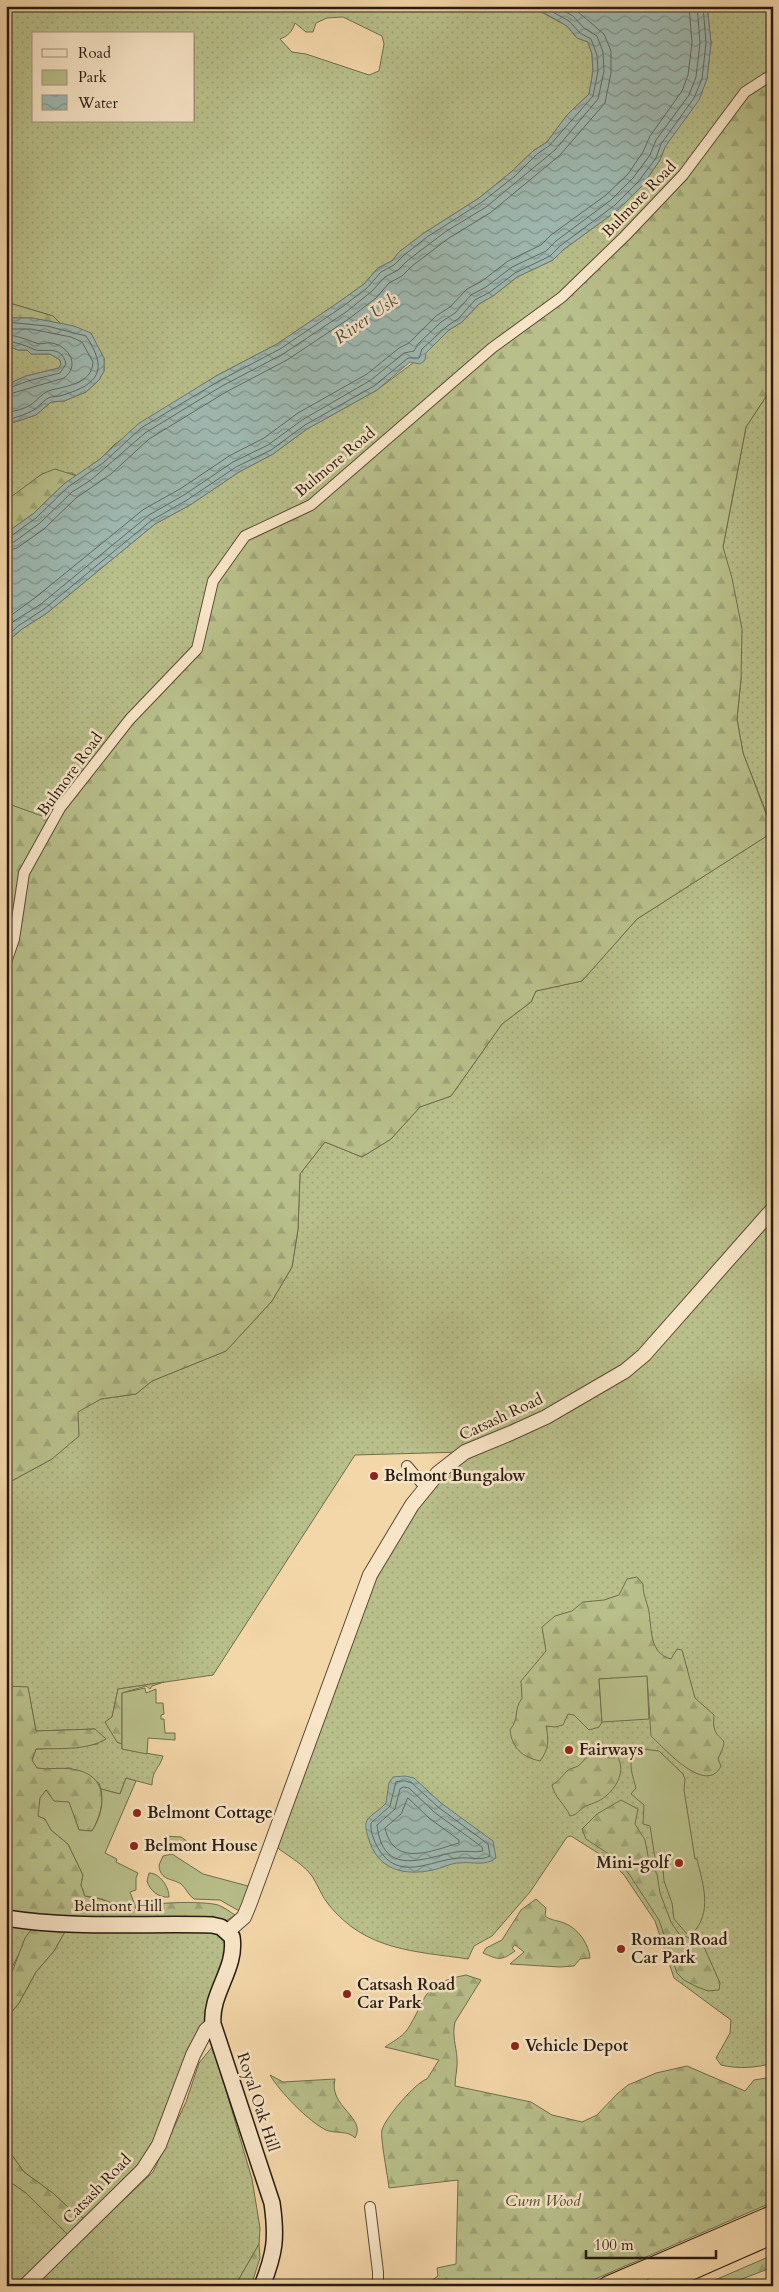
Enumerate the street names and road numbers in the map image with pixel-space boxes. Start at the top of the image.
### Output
street label: Bulmore Road [597,156,681,242]
street label: Bulmore Road [290,422,380,502]
street label: Bulmore Road [32,727,108,820]
street label: Catsash Road [456,1388,547,1446]
street label: Belmont Hill [74,1895,162,1917]
street label: Royal Oak Hill [232,2050,284,2154]
street label: Catsash Road [58,2149,137,2229]

